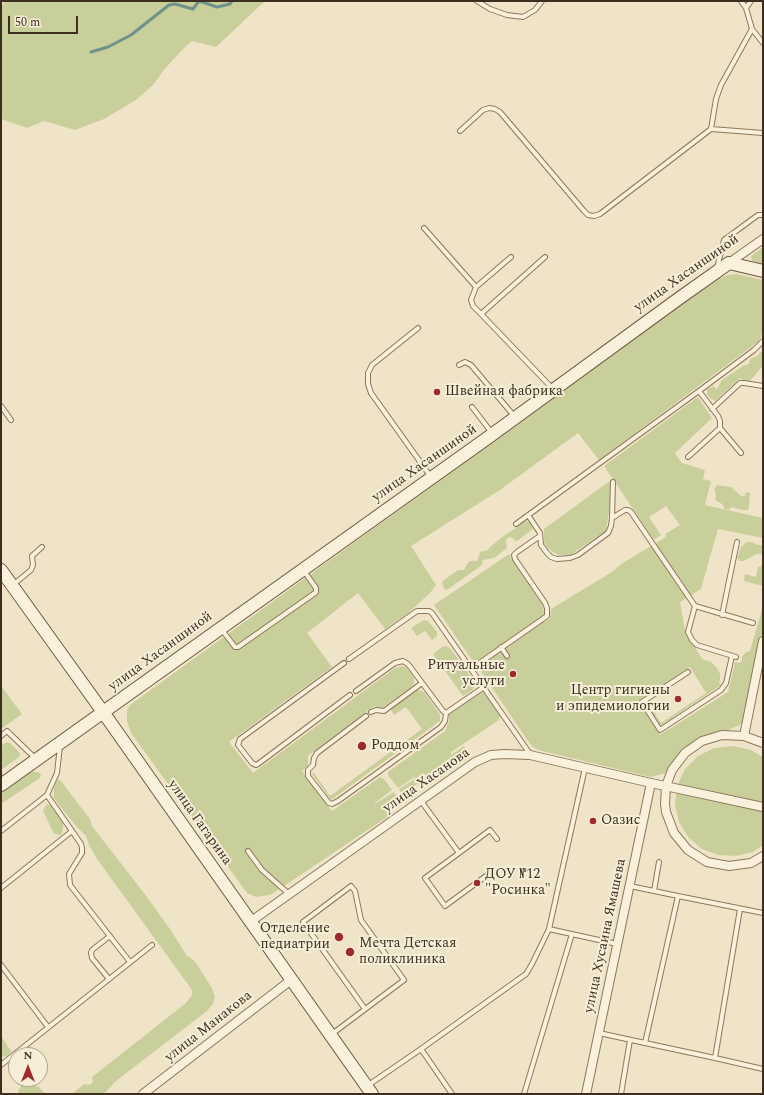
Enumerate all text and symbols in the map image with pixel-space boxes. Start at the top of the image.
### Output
scale bar [10,8,80,34]
text: 50 m [15,13,40,32]
street label: улица Хасаншиной [631,232,743,316]
place label: Швейная фабрика [445,384,563,400]
marker: Швейная фабрика [432,387,442,397]
street label: улица Хасаншиной [369,422,481,506]
street label: улица Хасаншиной [106,609,216,695]
place label: Ритуальные услуги [427,658,505,690]
marker: Ритуальные услуги [508,669,518,679]
place label: Центр гигиены и эпидемиологии [556,683,670,716]
marker: Центр гигиены и эпидемиологии [673,694,683,704]
place label: Роддом [371,738,419,754]
marker: Роддом [356,740,368,752]
street label: улица Хасанова [380,745,474,817]
street label: улица Гагарина [163,777,235,869]
place label: Оазис [601,813,640,829]
marker: Оазис [588,816,598,826]
street label: улица Хусаина Ямашева [581,857,631,1015]
place label: ДОУ №12 "Росинка" [485,867,551,900]
marker: ДОУ №12 "Росинка" [472,878,482,888]
place label: Отделение педиатрии [260,921,330,954]
marker: Отделение педиатрии [333,931,345,943]
place label: Мечта Детская поликлиника [359,936,456,968]
marker: Мечта Детская поликлиника [344,946,356,958]
street label: улица Манакова [162,988,256,1066]
north arrow [8,1047,48,1087]
text: N [24,1047,32,1064]

